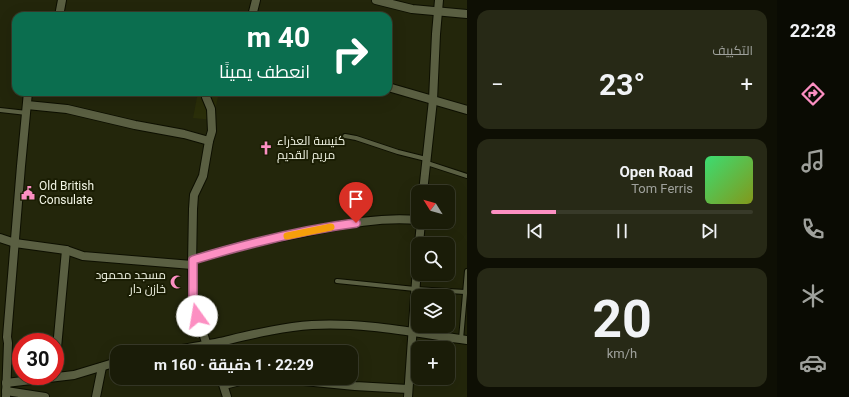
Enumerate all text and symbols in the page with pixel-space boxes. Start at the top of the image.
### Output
text: 22:28 [790,20,836,41]
text: 40 m [247,21,310,54]
icon: right [324,28,376,80]
text: التكييف [712,43,753,58]
text: انعطف يمينًا [219,61,310,82]
text: 23° [599,67,645,102]
text: − [491,72,504,97]
text: + [741,72,753,97]
icon: directions [799,80,827,108]
place label: كنيسة العذراء مريم القديم [277,134,345,163]
church icon: كنيسة العذراء مريم القديم [258,140,274,156]
icon: music [799,147,827,175]
text: Open Road [619,163,693,181]
place label: Old British Consulate [39,179,94,207]
text: Tom Ferris [631,181,693,196]
pin [339,182,373,223]
public building icon: Old British Consulate [20,185,36,201]
north arrow [411,185,455,229]
map controls [411,185,455,385]
icon: arrive [345,188,367,210]
icon: phone [799,215,827,243]
icon: previous [524,220,546,242]
icon: pause [611,220,633,242]
icon: next [698,220,720,242]
button: search [411,237,455,281]
place label: مسجد محمود خازن دار [96,268,166,296]
mosque icon: مسجد محمود خازن دار [169,274,185,290]
icon: climate [799,282,827,310]
button: layers [411,289,455,333]
text: 20 [592,289,652,350]
position arrow [176,295,218,337]
speed limit sign: 30 [12,333,64,385]
button: + [411,341,455,385]
text: km/h [607,346,637,361]
icon: car [799,349,827,377]
text: 22:29 · 1 دقيقة · 160 m [154,356,314,374]

